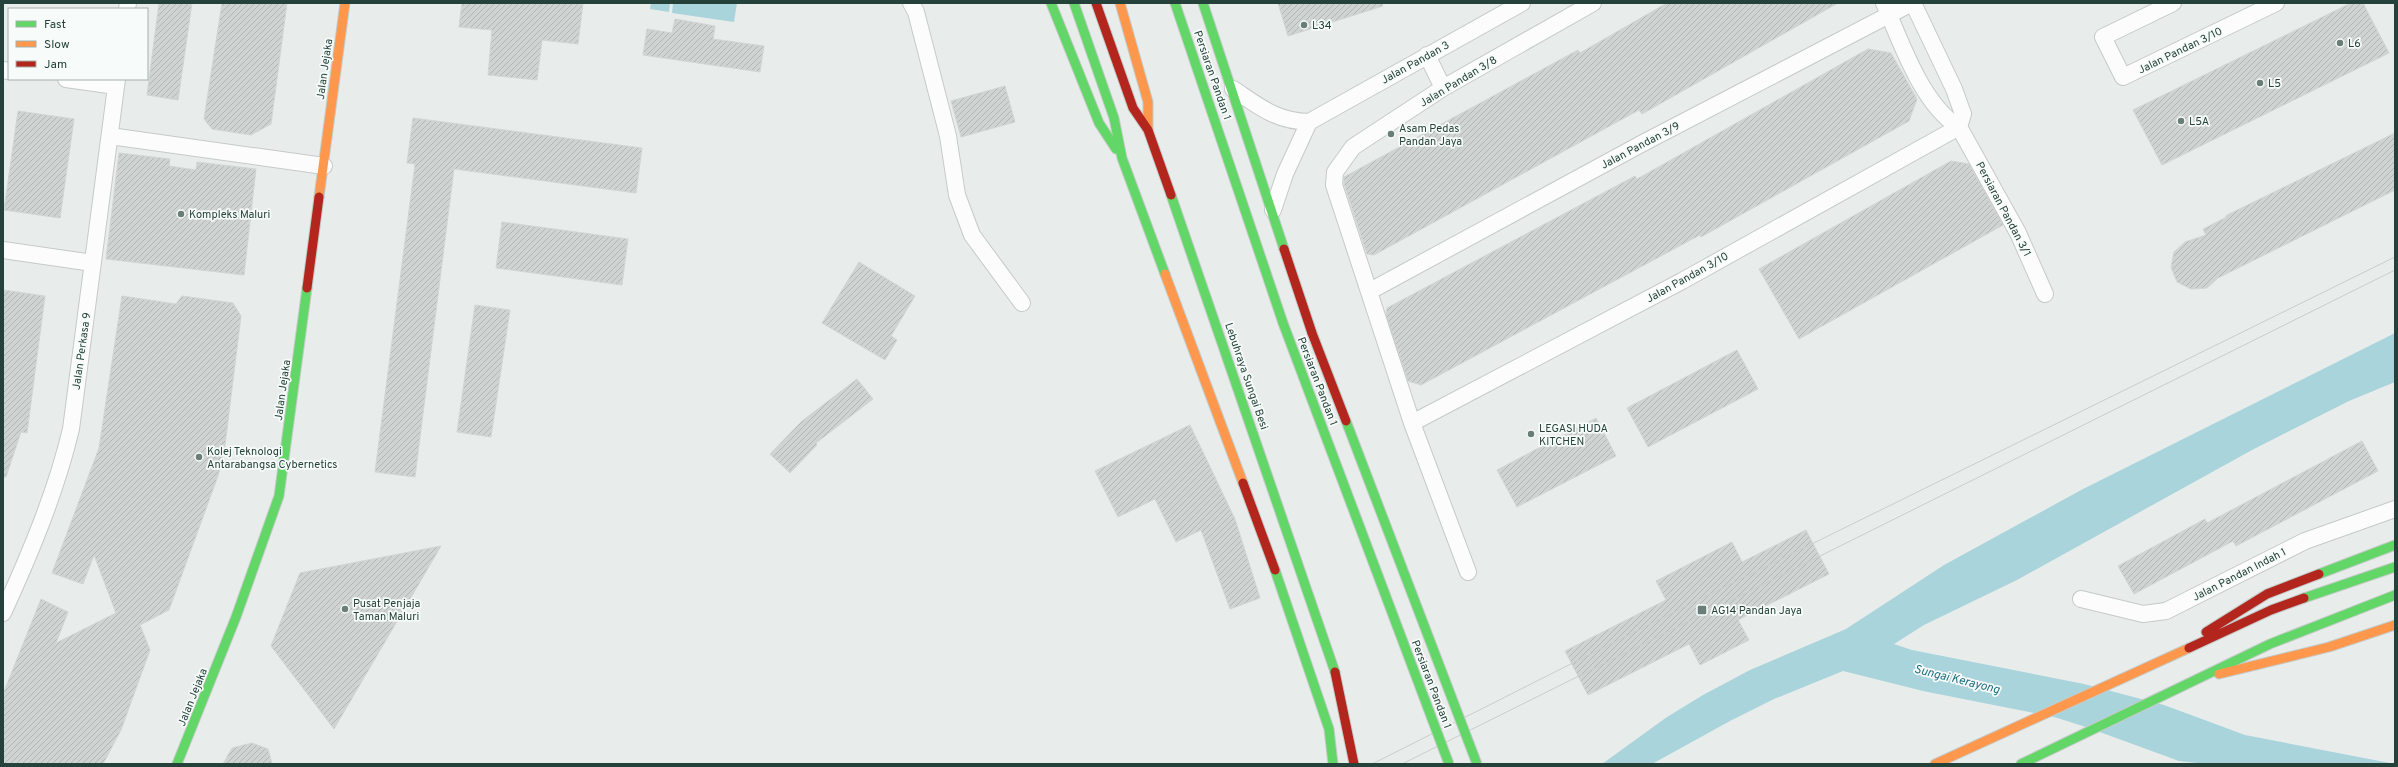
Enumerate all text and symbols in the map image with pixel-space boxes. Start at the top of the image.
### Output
legend [8,8,148,80]
text: Fast [44,17,66,33]
place label: L34 [1312,19,1332,33]
marker: L34 [1299,20,1309,30]
street label: Jalan Pandan 3/10 [2136,24,2225,77]
street label: Persiaran Pandan 1 [1190,29,1234,122]
text: Slow [44,37,70,53]
place label: L6 [2348,37,2361,51]
street label: Jalan Jejaka [314,38,336,100]
street label: Jalan Pandan 3 [1379,38,1452,87]
marker: L6 [2335,38,2345,48]
street label: Jalan Pandan 3/8 [1417,53,1500,110]
text: Jam [44,57,67,73]
place label: L5 [2268,77,2281,91]
marker: L5 [2255,78,2265,88]
place label: L5A [2189,115,2209,129]
marker: L5A [2176,116,2186,126]
street label: Jalan Pandan 3/9 [1599,119,1682,173]
place label: Asam Pedas Pandan Jaya [1399,122,1462,149]
marker: Asam Pedas Pandan Jaya [1386,129,1396,139]
street label: Persiaran Pandan 3/1 [1972,160,2034,259]
place label: Kompleks Maluri [189,208,270,222]
marker: Kompleks Maluri [176,209,186,219]
street label: Jalan Pandan 3/10 [1644,249,1731,306]
street label: Jalan Perkasa 9 [70,312,94,391]
street label: Lebuhraya Sungai Besi [1221,321,1271,432]
street label: Persiaran Pandan 1 [1294,335,1340,428]
street label: Jalan Jejaka [272,359,294,421]
place label: LEGASI HUDA KITCHEN [1539,422,1608,449]
marker: LEGASI HUDA KITCHEN [1526,429,1536,439]
place label: Kolej Teknologi Antarabangsa Cybernetics [207,445,337,472]
marker: Kolej Teknologi Antarabangsa Cybernetics [194,452,204,462]
street label: Jalan Pandan Indah 1 [2190,545,2289,605]
place label: Pusat Penjaja Taman Maluri [353,597,421,624]
marker: Pusat Penjaja Taman Maluri [340,604,350,614]
marker: AG14 Pandan Jaya [1696,604,1708,616]
place label: AG14 Pandan Jaya [1711,604,1802,618]
street label: Persiaran Pandan 1 [1408,638,1454,731]
water label: Sungai Kerayong [1912,662,2002,698]
street label: Jalan Jejaka [175,666,211,728]

